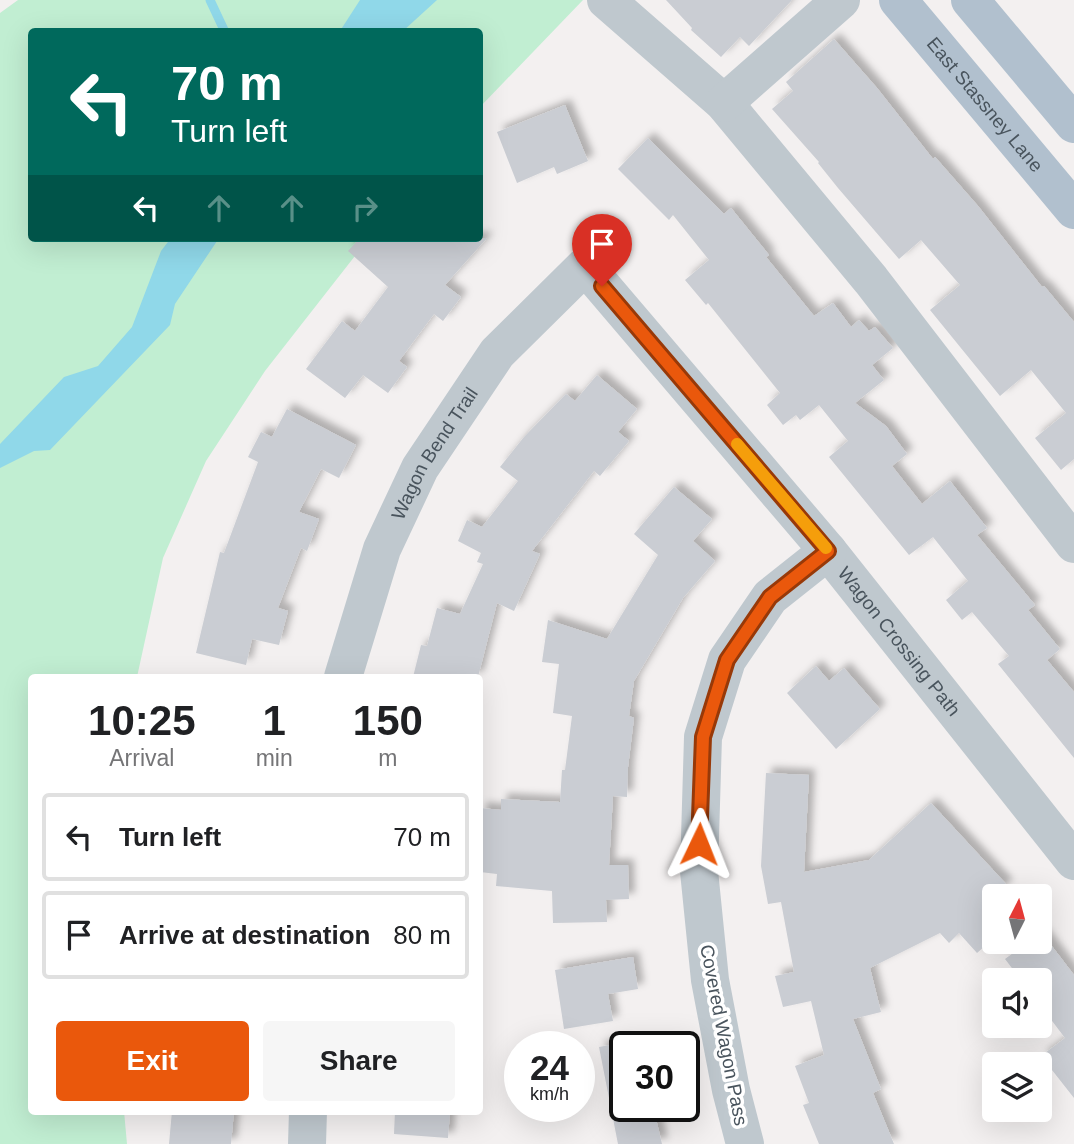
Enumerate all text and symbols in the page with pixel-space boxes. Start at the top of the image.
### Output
street label: East Stassney Lane [923,33,1048,176]
icon: left [56,56,147,147]
text: 70 m [171,56,283,110]
text: Turn left [171,113,287,149]
icon: left [127,189,165,227]
icon: ahead [200,189,238,227]
icon: ahead [273,189,311,227]
icon: right [346,189,384,227]
pin [572,214,632,286]
icon: arrive [583,225,621,263]
street label: Wagon Bend Trail [387,383,482,523]
street label: Wagon Crossing Path [834,562,965,720]
text: 10:25 [88,697,196,744]
text: 1 [262,697,286,744]
text: 150 [353,697,423,744]
text: Arrival [109,745,174,771]
text: min [256,745,293,771]
text: m [378,745,397,771]
position arrow [662,807,736,881]
icon: left [60,818,98,856]
text: Turn left [119,822,221,852]
text: 70 m [393,822,451,852]
north arrow [982,884,1052,954]
map controls [982,884,1052,1122]
icon: arrive [60,916,98,954]
text: Arrive at destination [119,920,370,950]
text: 80 m [393,920,451,950]
street label: Covered Wagon Pass [696,943,752,1127]
button: sound [982,968,1052,1038]
button: Exit [56,1021,249,1101]
button: Share [263,1021,455,1101]
speed limit sign: 30 [609,1031,700,1122]
text: 24 [530,1048,569,1087]
button: layers [982,1052,1052,1122]
text: km/h [530,1084,569,1104]

